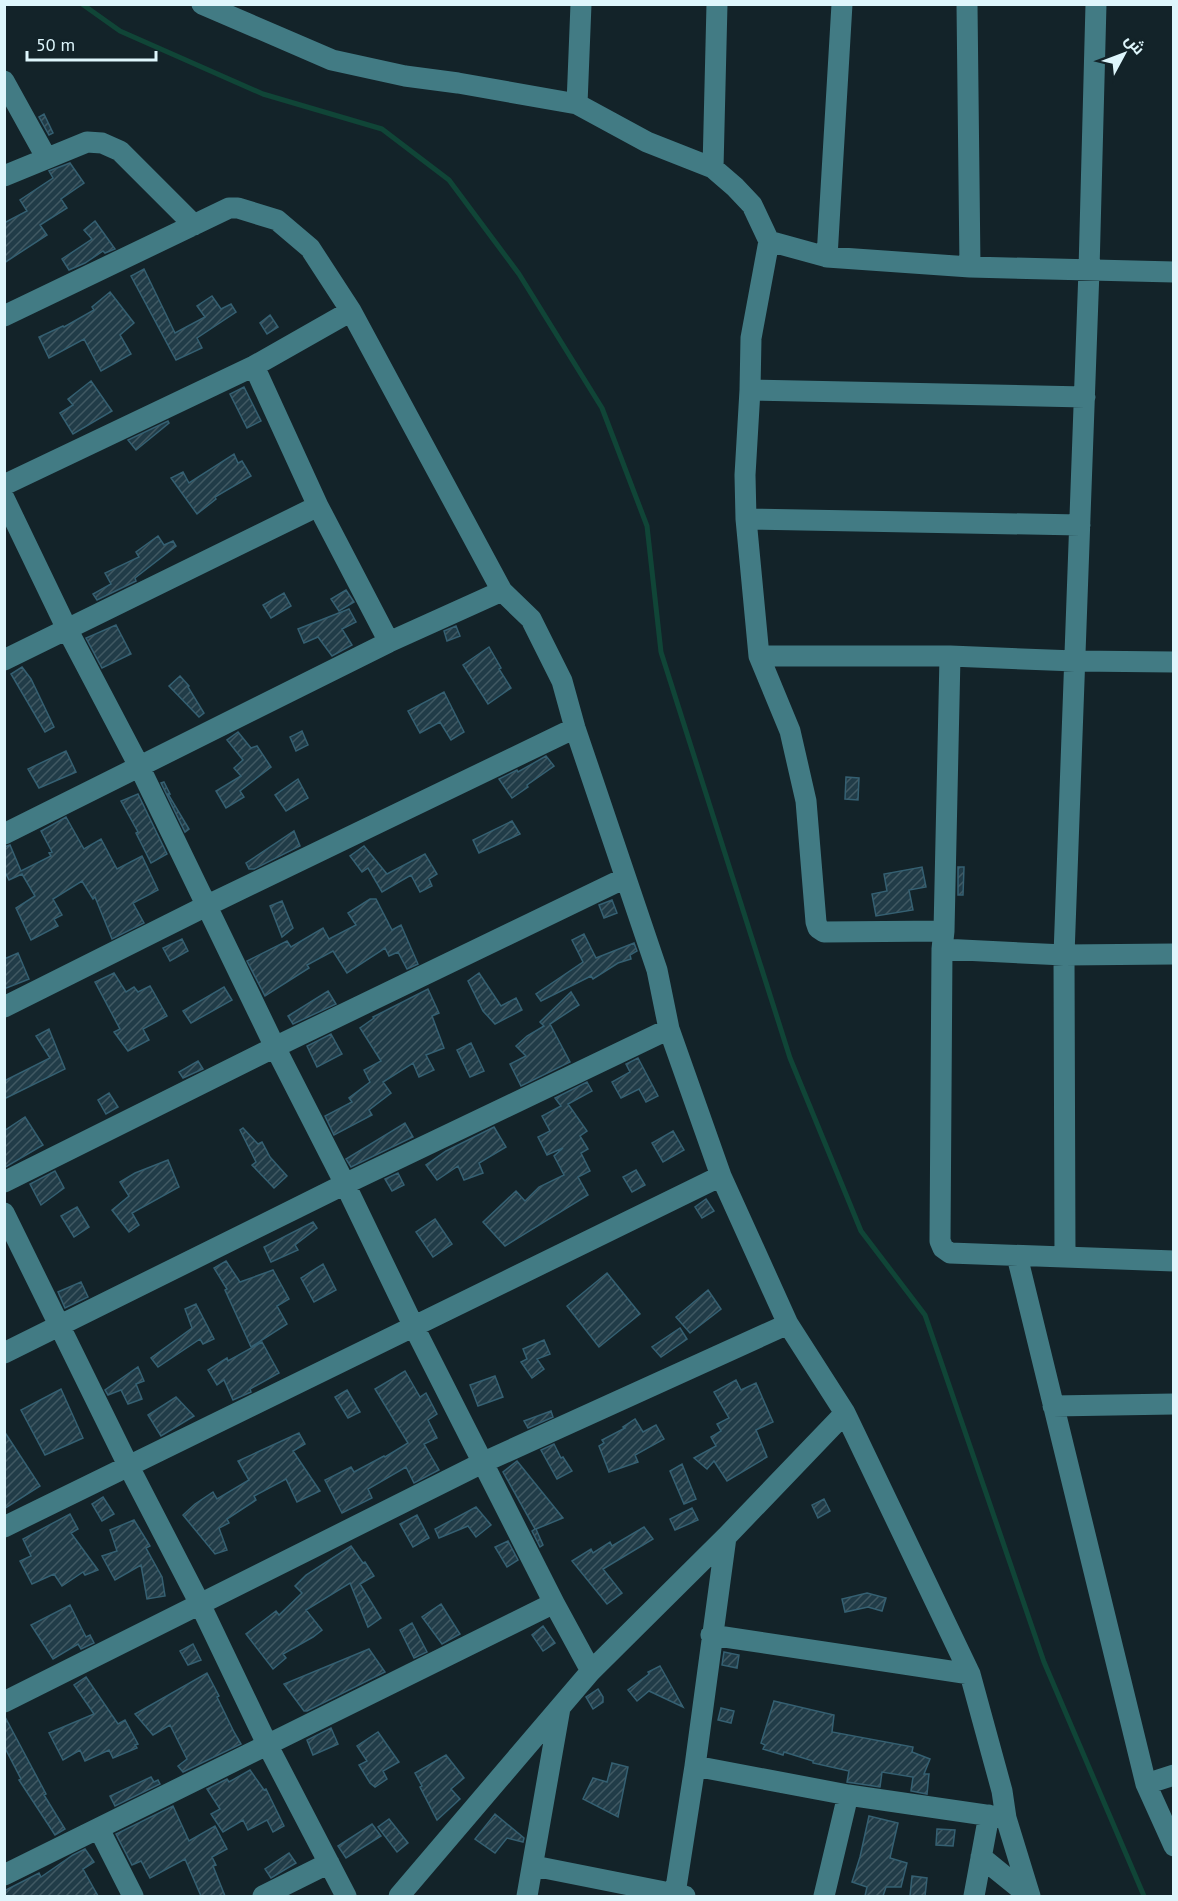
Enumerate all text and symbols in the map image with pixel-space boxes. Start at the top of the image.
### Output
scale bar [27,24,156,62]
north arrow [1094,24,1154,84]
text: ش [1121,30,1150,58]
text: 50 m [36,33,75,56]

